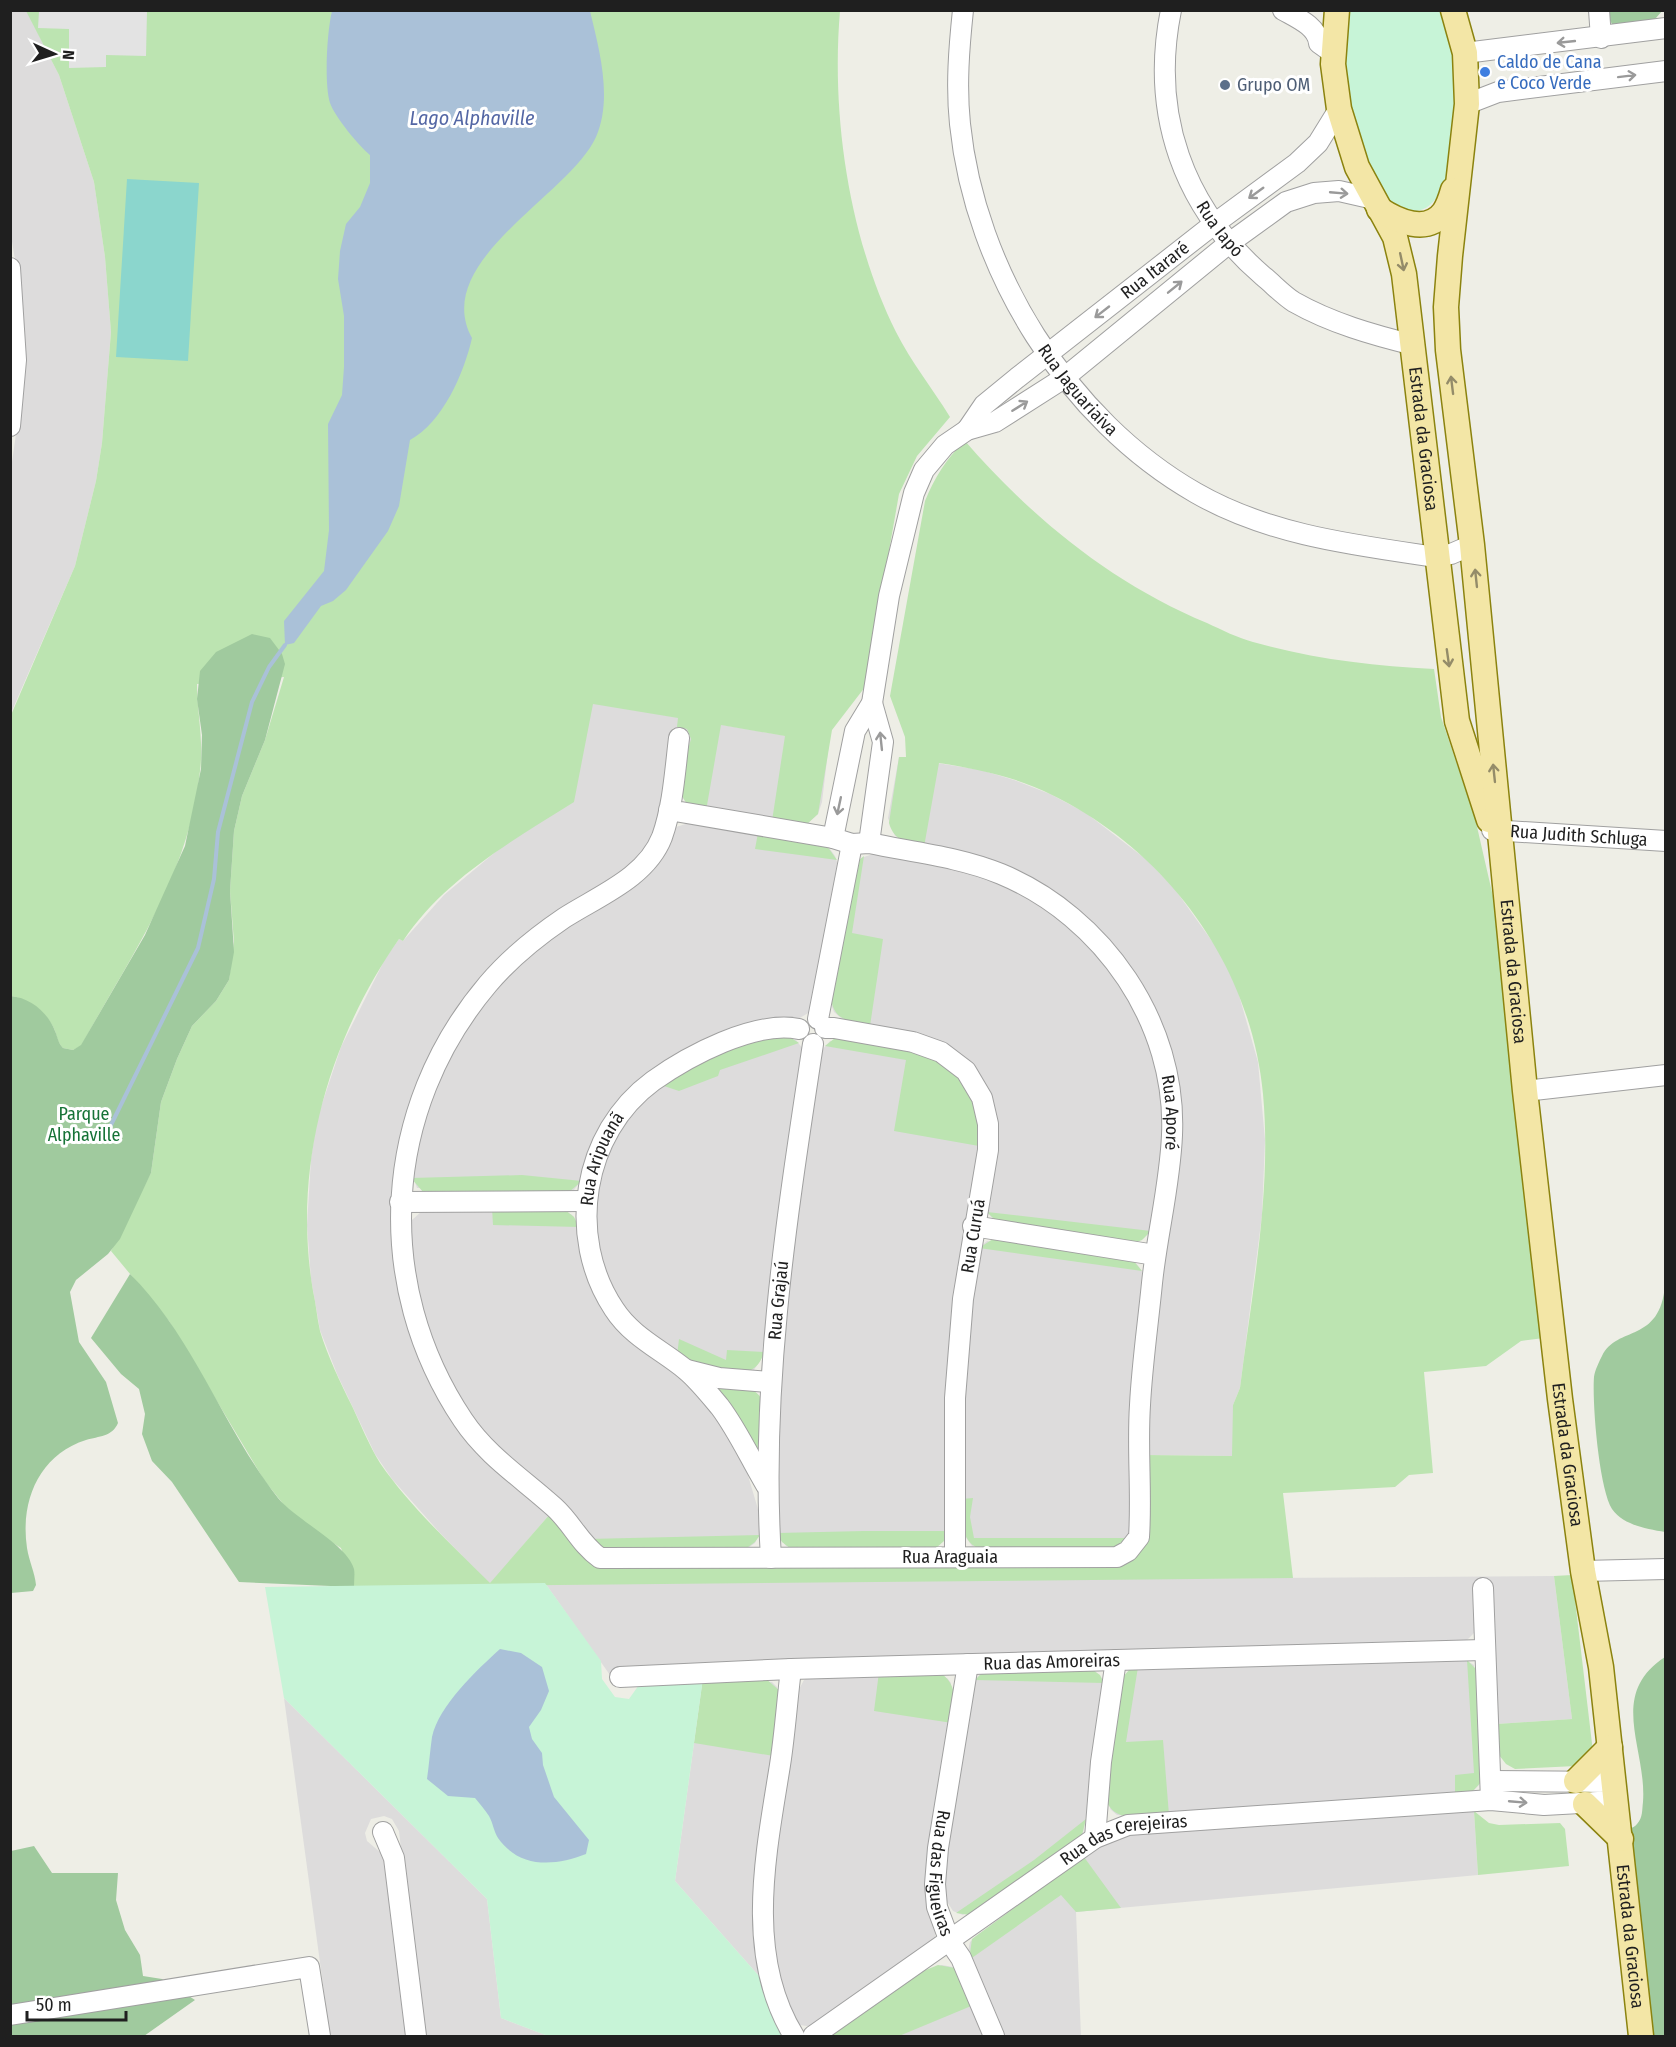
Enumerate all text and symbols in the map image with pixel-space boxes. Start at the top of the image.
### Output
north arrow [24,24,84,84]
one-way arrow [1556,36,1576,47]
text: N [59,50,78,60]
place label: Caldo de Cana e Coco Verde [1497,51,1602,94]
marker: Caldo de Cana e Coco Verde [1478,65,1492,79]
one-way arrow [1617,70,1637,81]
place label: Grupo OM [1237,74,1310,96]
marker: Grupo OM [1218,78,1232,92]
water label: Lago Alphaville [410,106,535,130]
one-way arrow [1249,187,1265,199]
one-way arrow [1328,187,1348,198]
street label: Rua Iapó [1191,197,1248,262]
street label: Rua Itararé [1116,237,1194,304]
one-way arrow [1396,252,1408,271]
one-way arrow [1167,281,1183,294]
one-way arrow [1094,306,1110,319]
street label: Rua Jaguariaíva [1033,340,1123,441]
street label: Estrada da Graciosa [1404,366,1443,512]
one-way arrow [1447,375,1458,395]
one-way arrow [1011,400,1028,412]
one-way arrow [1470,569,1481,589]
one-way arrow [1443,648,1454,668]
one-way arrow [875,732,886,752]
one-way arrow [1488,763,1499,783]
one-way arrow [833,797,845,816]
street label: Rua Judith Schluga [1509,820,1648,851]
street label: Estrada da Graciosa [1495,898,1531,1045]
street label: Rua Aporé [1156,1073,1183,1151]
park label: Parque Alphaville [48,1103,120,1146]
street label: Rua Aripuanã [576,1107,629,1207]
street label: Rua Curuá [956,1197,990,1275]
street label: Rua Grajaú [763,1259,793,1341]
street label: Estrada da Graciosa [1547,1382,1588,1528]
street label: Rua Araguaia [902,1546,998,1568]
street label: Rua das Amoreiras [983,1649,1121,1675]
one-way arrow [1507,1797,1527,1808]
street label: Rua das Figueiras [924,1808,958,1939]
street label: Rua das Cerejeiras [1056,1810,1188,1870]
street label: Estrada da Graciosa [1611,1863,1649,2010]
scale bar [27,1984,126,2022]
text: 50 m [36,1994,72,2016]

